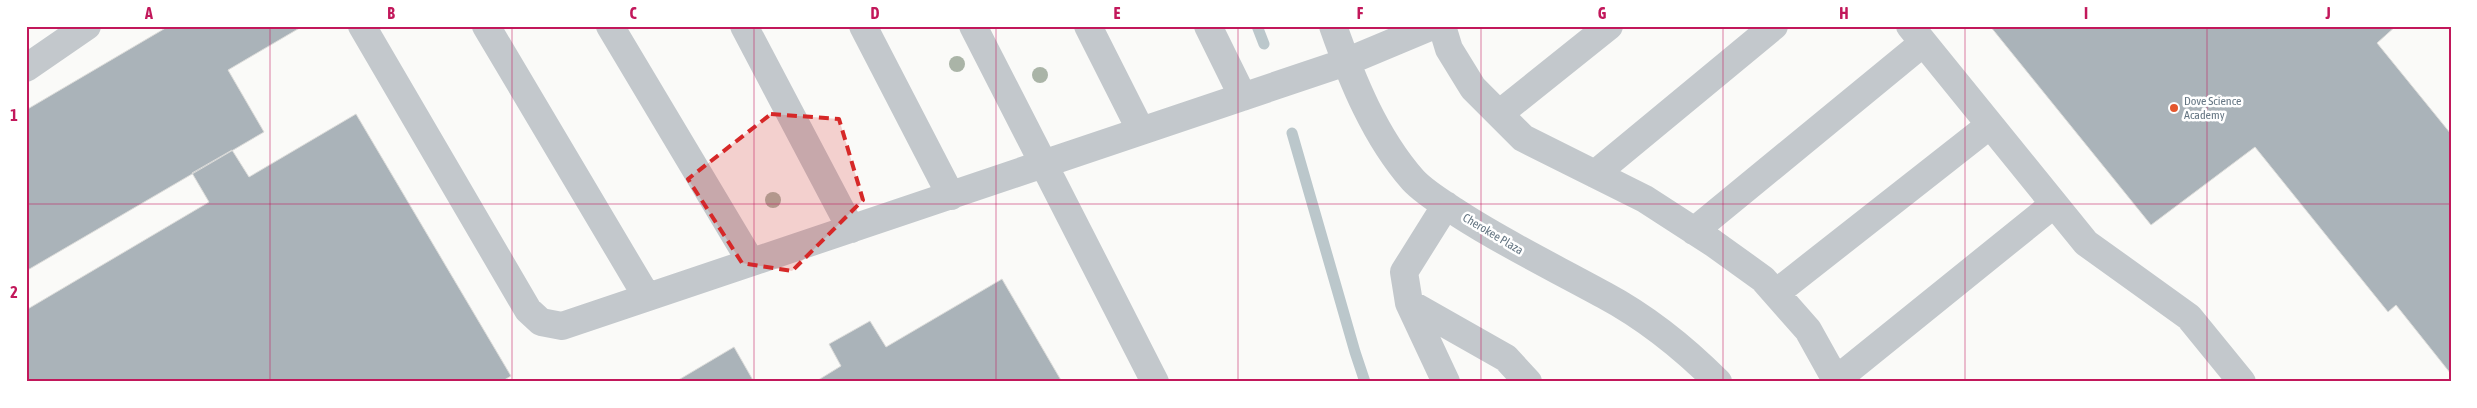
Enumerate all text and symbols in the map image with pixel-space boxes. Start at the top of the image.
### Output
text: A [144,4,153,22]
text: B [387,4,395,22]
text: C [629,4,637,22]
text: D [871,4,880,22]
text: E [1114,4,1121,22]
text: F [1357,4,1364,22]
text: G [1598,4,1607,22]
text: H [1839,4,1849,22]
text: I [2084,4,2088,22]
text: J [2324,4,2331,22]
place label: Dove Science Academy [2184,94,2242,122]
marker: Dove Science Academy [2168,102,2180,114]
text: 1 [10,106,18,124]
street label: Cherokee Plaza [1460,211,1526,257]
text: 2 [10,283,18,301]

